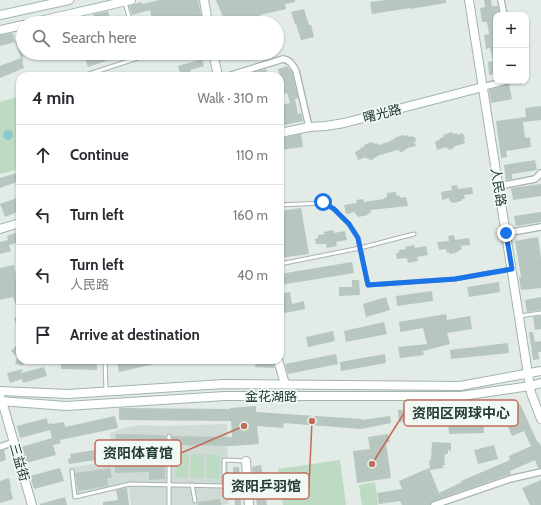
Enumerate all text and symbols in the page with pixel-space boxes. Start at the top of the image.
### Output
map controls [493,12,529,84]
button: + [493,12,529,48]
search box [16,16,284,60]
icon: search [30,27,52,49]
text: Search here [62,29,137,47]
button: − [493,48,529,84]
text: 4 min [32,88,75,108]
text: Walk · 310 m [197,90,268,106]
street label: 曙光路 [361,101,403,125]
icon: ahead [32,144,54,166]
text: Continue [70,146,129,164]
text: 110 m [236,147,268,163]
street label: 人民路 [488,166,510,208]
route start [314,193,332,211]
icon: left [32,204,54,226]
text: Turn left [70,206,124,224]
text: 160 m [233,207,268,223]
route end [497,224,515,242]
text: Turn left [70,256,124,274]
icon: left [32,264,54,286]
text: 40 m [237,267,268,283]
text: 人民路 [70,276,109,292]
icon: arrive [32,324,54,346]
text: Arrive at destination [70,326,200,344]
street label: 金花湖路 [245,388,297,404]
callout: 资阳区网球中心 [404,400,518,426]
text: 资阳区网球中心 [412,404,510,422]
callout: 资阳体育馆 [95,440,181,466]
street label: 三益街 [7,441,33,483]
text: 资阳体育馆 [103,444,173,462]
callout: 资阳乒羽馆 [223,473,309,499]
text: 资阳乒羽馆 [231,477,301,495]

